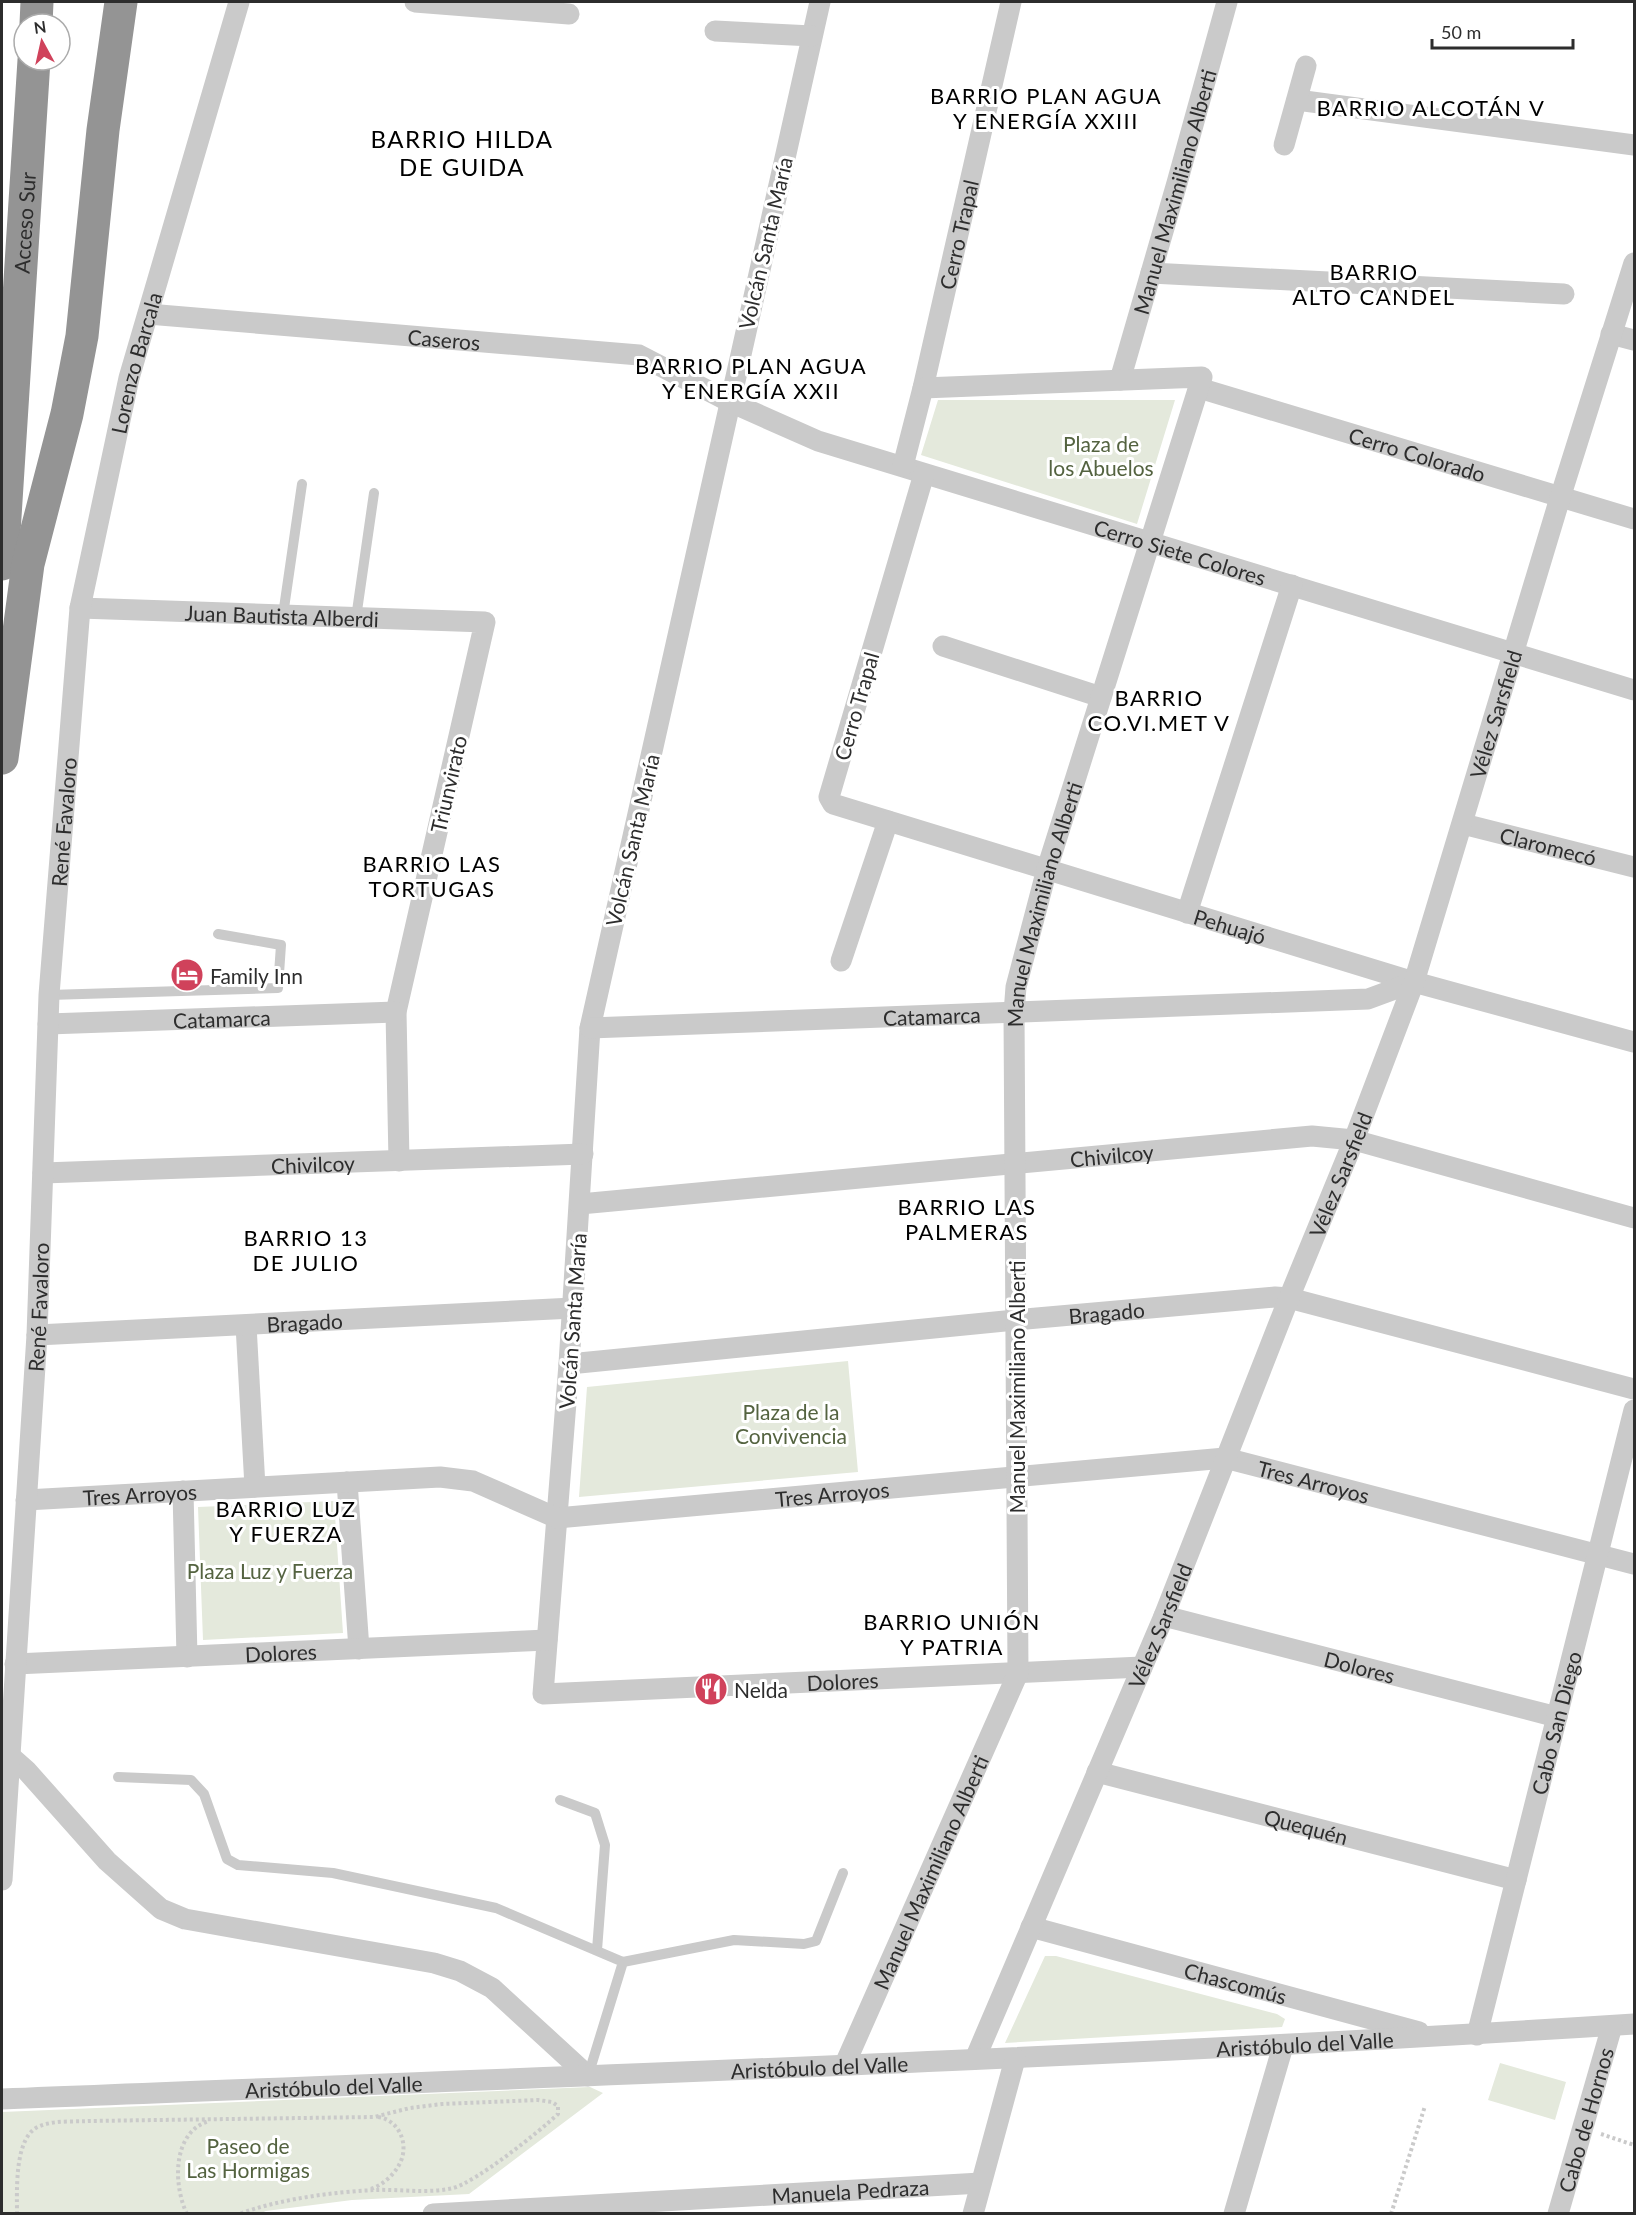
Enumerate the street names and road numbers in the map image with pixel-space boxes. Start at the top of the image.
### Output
street label: Manuel Maximiliano Alberti [1127,66,1220,317]
street label: Volcán Santa María [733,154,797,332]
street label: Acceso Sur [8,171,39,274]
street label: Cerro Trapal [933,177,983,292]
street label: Lorenzo Barcala [105,289,166,436]
street label: Caseros [407,323,481,354]
street label: Cerro Colorado [1346,421,1489,486]
street label: Cerro Siete Colores [1091,513,1269,590]
street label: Juan Bautista Alberdi [184,599,379,631]
street label: Vélez Sarsfield [1464,647,1526,781]
street label: Cerro Trapal [829,649,883,763]
street label: Triunvirato [425,733,471,835]
street label: Volcán Santa María [600,751,664,929]
street label: René Favaloro [45,756,81,887]
street label: Manuel Maximiliano Alberti [1001,778,1086,1027]
street label: Claromecó [1497,821,1599,870]
street label: Pehuajó [1191,903,1269,948]
street label: Catamarca [882,1001,981,1030]
street label: Catamarca [173,1004,271,1032]
street label: Vélez Sarsfield [1303,1108,1376,1241]
street label: Chivilcoy [1069,1138,1155,1171]
street label: Chivilcoy [270,1150,355,1177]
street label: Volcán Santa María [553,1232,591,1410]
street label: René Favaloro [22,1242,53,1373]
street label: Manuel Maximiliano Alberti [1004,1260,1029,1514]
street label: Bragado [1067,1296,1146,1328]
street label: Bragado [266,1307,343,1336]
street label: Tres Arroyos [1255,1455,1372,1507]
street label: Tres Arroyos [774,1476,890,1511]
street label: Tres Arroyos [82,1478,198,1509]
street label: Vélez Sarsfield [1122,1559,1196,1692]
street label: Dolores [244,1638,317,1666]
street label: Dolores [1322,1645,1398,1687]
street label: Cabo San Diego [1525,1648,1585,1797]
street label: Dolores [806,1666,879,1695]
street label: Manuel Maximiliano Alberti [867,1751,993,1993]
street label: Quequén [1262,1803,1351,1849]
street label: Chascomús [1182,1957,1290,2008]
street label: Aristóbulo del Valle [1215,2026,1394,2060]
street label: Cabo de Hornos [1552,2044,1618,2195]
street label: Aristóbulo del Valle [730,2050,909,2083]
street label: Aristóbulo del Valle [244,2070,423,2102]
street label: Manuela Pedraza [771,2173,930,2207]

